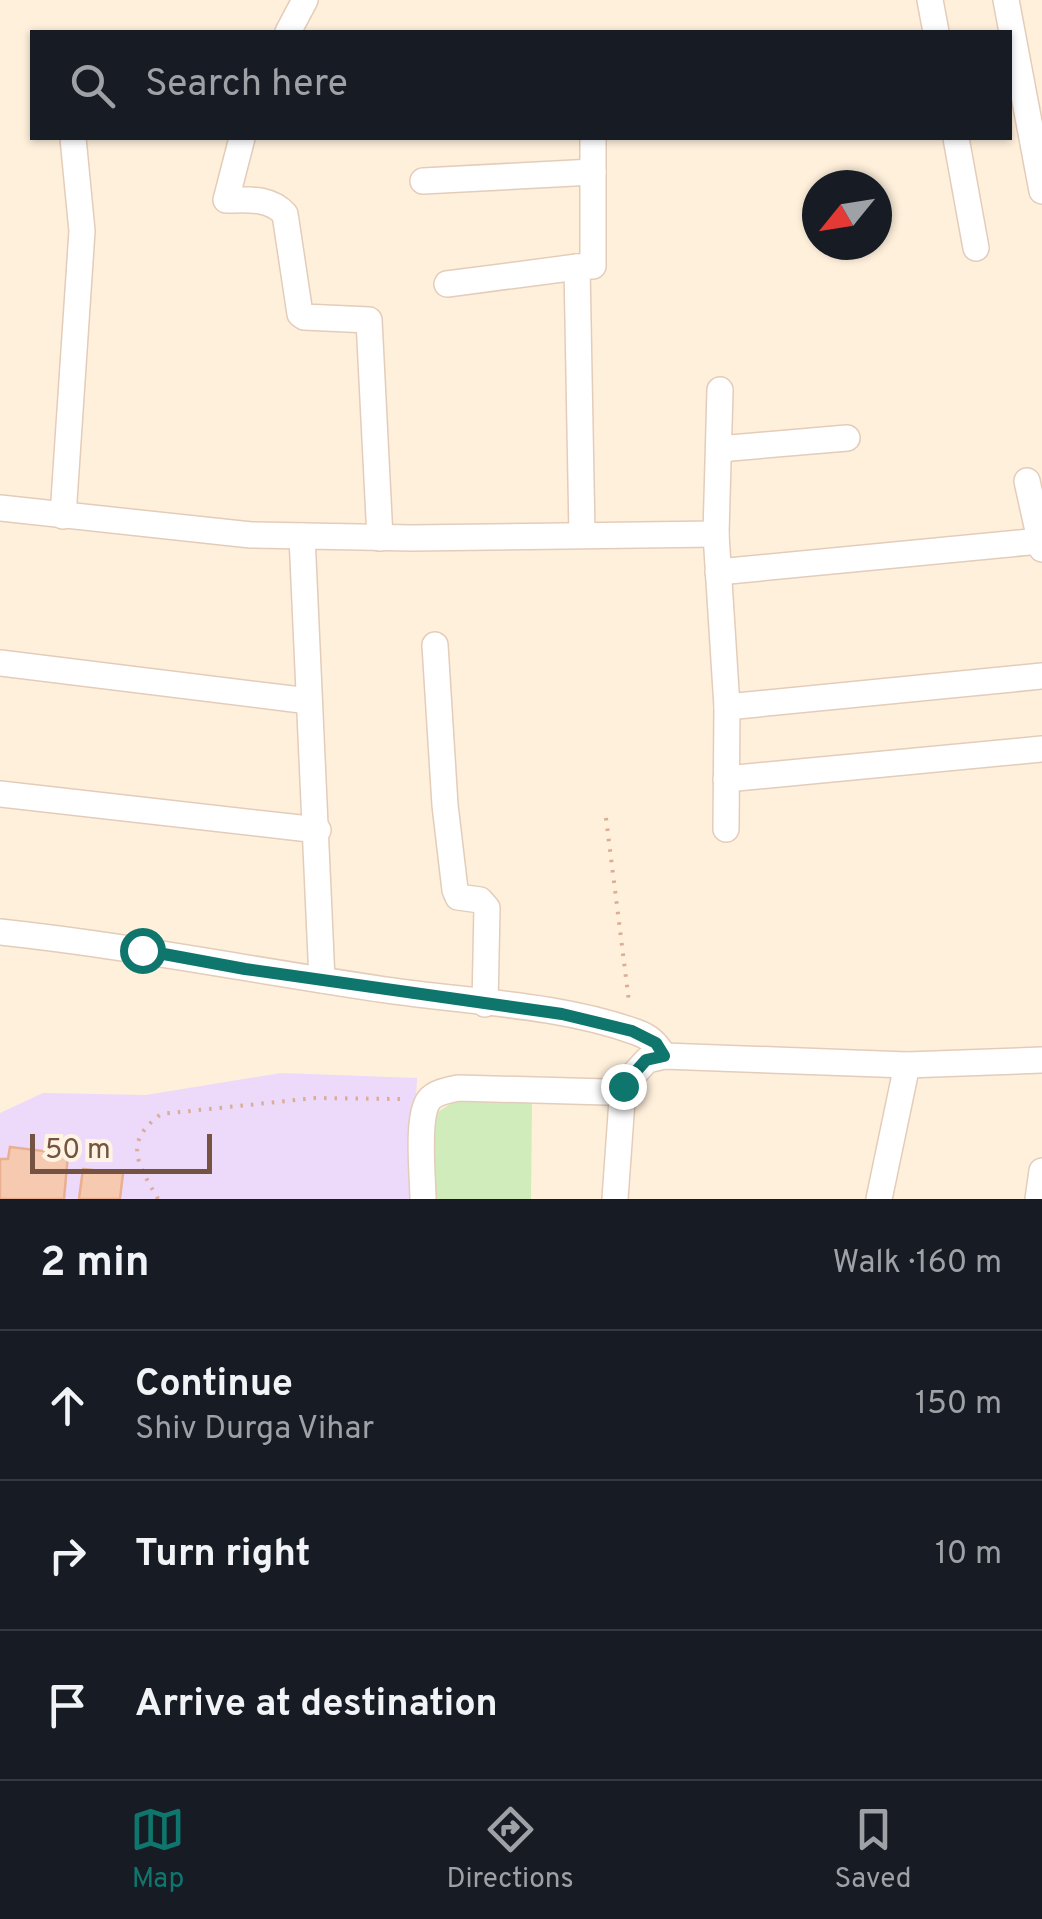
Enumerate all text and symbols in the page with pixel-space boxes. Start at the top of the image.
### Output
search box [30,30,1012,140]
icon: search [65,58,120,113]
text: Search here [145,61,348,110]
north arrow [802,170,892,260]
route start [120,928,166,974]
route end [601,1064,647,1110]
scale bar [30,1129,212,1174]
text: 50 m [45,1133,111,1169]
text: 2 min [40,1238,150,1291]
text: Walk · 160 m [832,1244,1002,1284]
text: Continue [135,1361,293,1410]
icon: ahead [40,1378,95,1433]
text: 150 m [915,1385,1002,1425]
text: Shiv Durga Vihar [135,1410,374,1450]
icon: right [40,1528,95,1583]
text: Turn right [135,1531,310,1580]
text: 10 m [935,1535,1002,1575]
icon: arrive [40,1678,95,1733]
text: Arrive at destination [135,1681,498,1730]
tab: Map [130,1802,185,1898]
tab: Directions [446,1802,574,1898]
tab: Saved [835,1802,912,1898]

